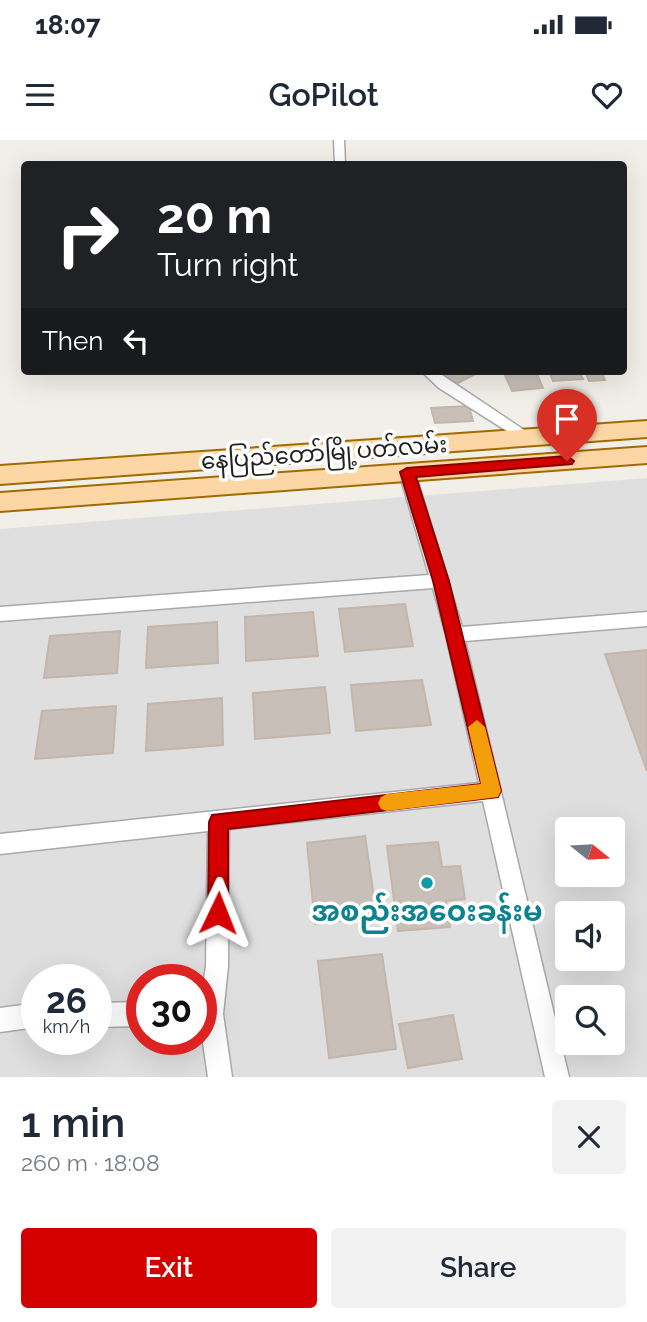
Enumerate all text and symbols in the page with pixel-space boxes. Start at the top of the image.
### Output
text: 18:07 [35,10,101,40]
icon: menu [21,76,59,114]
text: GoPilot [268,76,379,113]
icon: heart [588,76,626,114]
text: 20 m [157,187,272,244]
icon: right [42,189,133,280]
text: Turn right [157,246,298,283]
icon: left [117,322,155,360]
text: Then [42,326,103,356]
pin [537,389,597,461]
icon: arrive [548,400,586,438]
street label: နေပြည်တော်မြို့ပတ်လမ်း [200,428,448,480]
north arrow [555,817,625,887]
map controls [555,817,625,1055]
marker: အစည်းအဝေးခန်းမ [419,875,435,891]
position arrow [181,876,255,950]
place label: အစည်းအဝေးခန်းမ [312,892,542,934]
button: sound [555,901,625,971]
speed limit sign: 30 [126,964,217,1055]
text: 26 [46,980,87,1021]
button: search [555,985,625,1055]
text: km/h [43,1016,90,1037]
text: 1 min [21,1098,125,1147]
button: close [552,1100,626,1174]
text: 260 m · 18:08 [21,1149,160,1176]
button: Exit [21,1228,317,1308]
button: Share [331,1228,626,1308]

